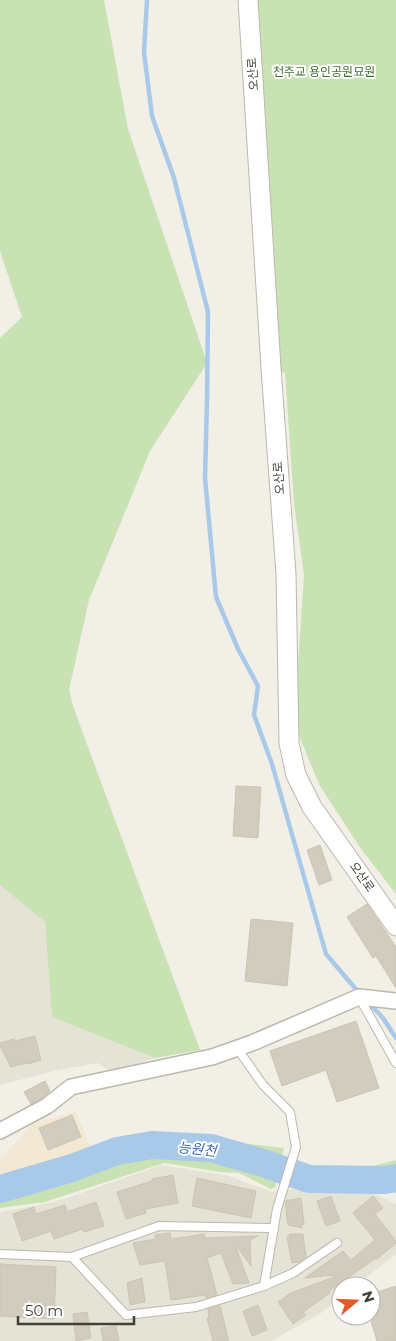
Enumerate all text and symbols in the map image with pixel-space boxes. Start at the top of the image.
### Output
street label: 오산로 [244,57,261,91]
park label: 천주교 용인공원묘원 [273,64,375,79]
street label: 오산로 [270,461,287,495]
street label: 오산로 [347,859,378,895]
water label: 능원천 [177,1138,218,1160]
north arrow [331,1276,381,1326]
text: N [358,1288,379,1305]
scale bar [18,1294,134,1326]
text: 50 m [25,1301,63,1320]

